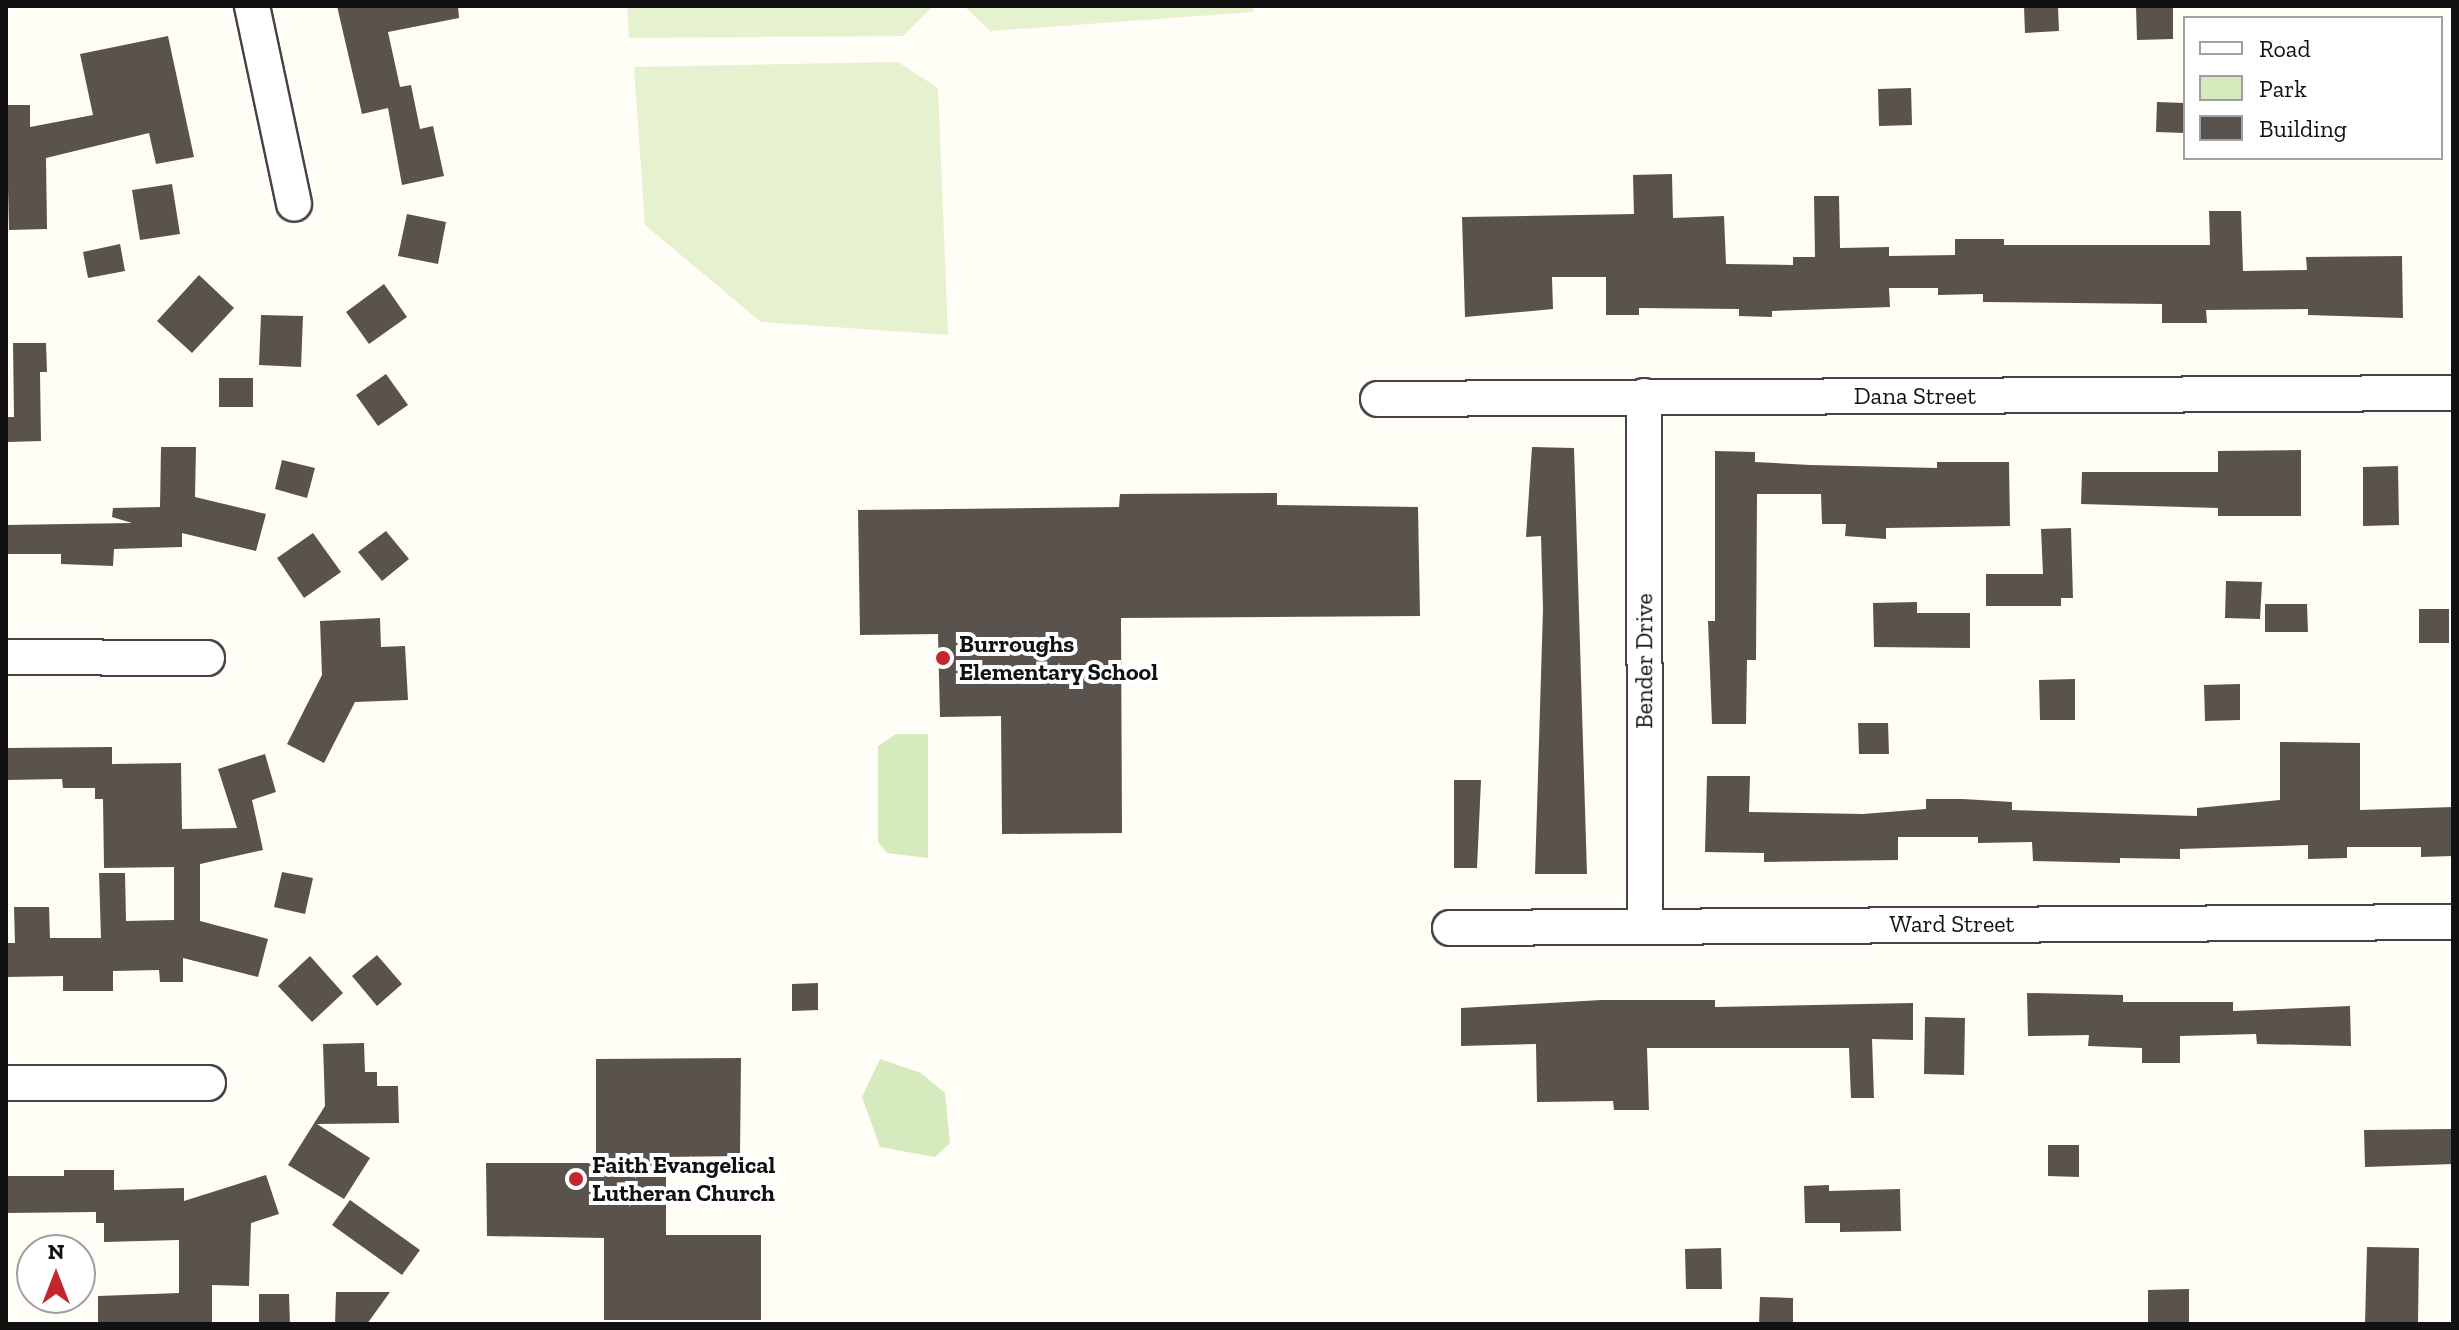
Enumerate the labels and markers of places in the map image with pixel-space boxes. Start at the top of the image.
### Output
place label: Burroughs Elementary School [959,630,1159,686]
marker: Burroughs Elementary School [934,649,952,667]
place label: Faith Evangelical Lutheran Church [592,1151,775,1207]
marker: Faith Evangelical Lutheran Church [567,1170,585,1188]

